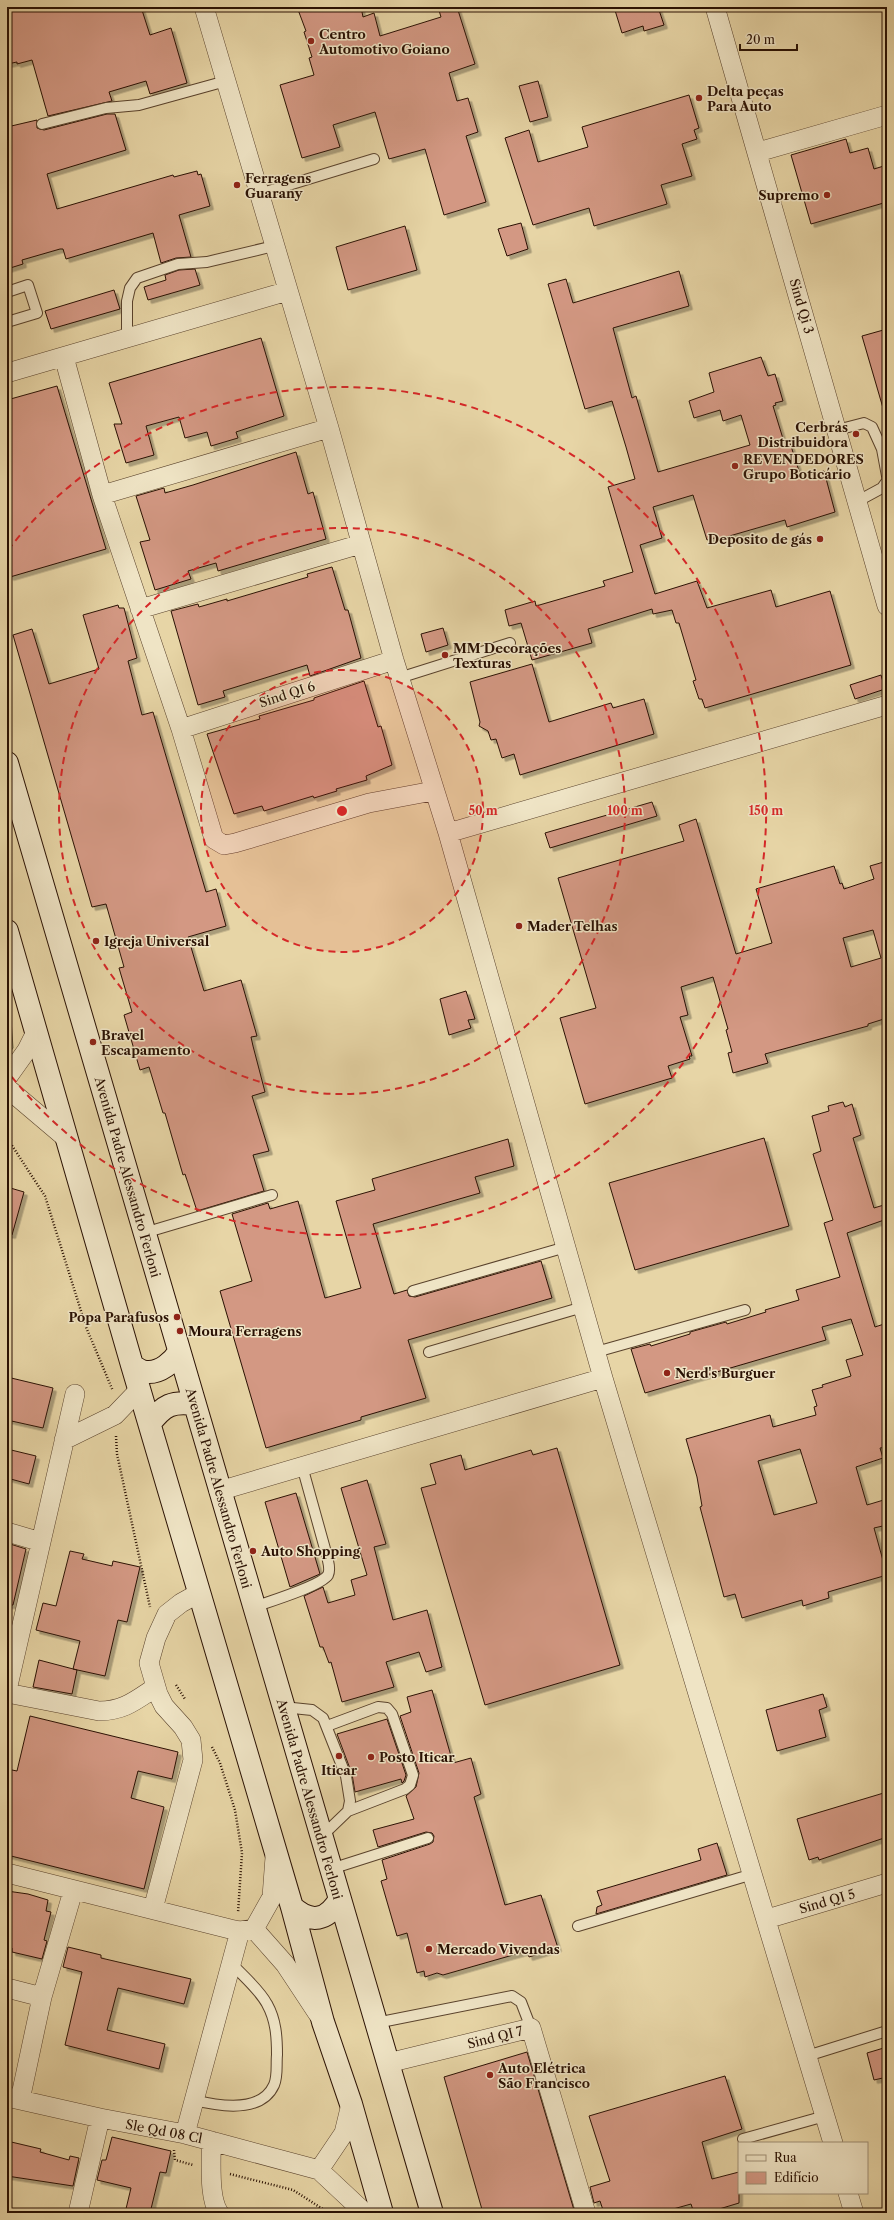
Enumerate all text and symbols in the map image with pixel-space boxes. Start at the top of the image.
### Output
place label: Centro Automotivo Goiano [318,26,450,57]
scale bar [740,26,797,52]
text: 20 m [746,32,775,47]
marker: Centro Automotivo Goiano [306,36,316,46]
place label: Delta peças Para Auto [707,83,784,114]
marker: Delta peças Para Auto [694,93,704,103]
place label: Ferragens Guarany [245,170,311,201]
marker: Ferragens Guarany [232,180,242,190]
place label: Supremo [758,187,819,203]
marker: Supremo [822,190,832,200]
street label: Sind Qi 3 [787,277,817,335]
place label: Cerbrás Distribuidora [757,419,848,450]
marker: Cerbrás Distribuidora [851,429,861,439]
place label: REVENDEDORES Grupo Boticário [743,451,864,482]
marker: REVENDEDORES Grupo Boticário [730,461,740,471]
place label: Deposito de gás [708,531,812,547]
marker: Deposito de gás [815,534,825,544]
place label: MM Decorações Texturas [453,640,561,671]
marker: MM Decorações Texturas [440,650,450,660]
street label: Sind QI 6 [257,677,317,711]
text: 50 m [468,803,498,818]
text: 100 m [607,803,643,818]
text: 150 m [749,803,783,818]
centre of rings [335,804,349,818]
place label: Mader Telhas [527,918,618,934]
marker: Mader Telhas [514,921,524,931]
place label: Igreja Universal [104,933,210,949]
marker: Igreja Universal [91,936,101,946]
place label: Bravel Escapamento [101,1027,190,1058]
marker: Bravel Escapamento [88,1037,98,1047]
street label: Avenida Padre Alessandro Ferloni [91,1074,164,1279]
place label: Popa Parafusos [68,1309,169,1325]
marker: Popa Parafusos [172,1312,182,1322]
place label: Moura Ferragens [188,1323,302,1339]
marker: Moura Ferragens [175,1326,185,1336]
place label: Nerd's Burguer [675,1365,776,1381]
marker: Nerd's Burguer [662,1368,672,1378]
street label: Avenida Padre Alessandro Ferloni [182,1385,255,1590]
place label: Auto Shopping [260,1543,361,1559]
marker: Auto Shopping [248,1546,258,1556]
street label: Avenida Padre Alessandro Ferloni [273,1696,346,1901]
place label: Posto Iticar [379,1749,455,1765]
marker: Iticar [334,1751,344,1761]
marker: Posto Iticar [366,1752,376,1762]
place label: Iticar [321,1762,358,1778]
street label: Sind QI 5 [797,1885,857,1917]
place label: Mercado Vivendas [437,1941,560,1957]
marker: Mercado Vivendas [424,1944,434,1954]
street label: Sind QI 7 [466,2022,525,2052]
place label: Auto Elétrica São Francisco [497,2060,590,2091]
marker: Auto Elétrica São Francisco [485,2070,495,2080]
street label: Sle Qd 08 Cl [124,2116,204,2146]
legend [738,2142,868,2194]
text: Rua [774,2150,797,2165]
text: Edifício [774,2170,819,2185]

